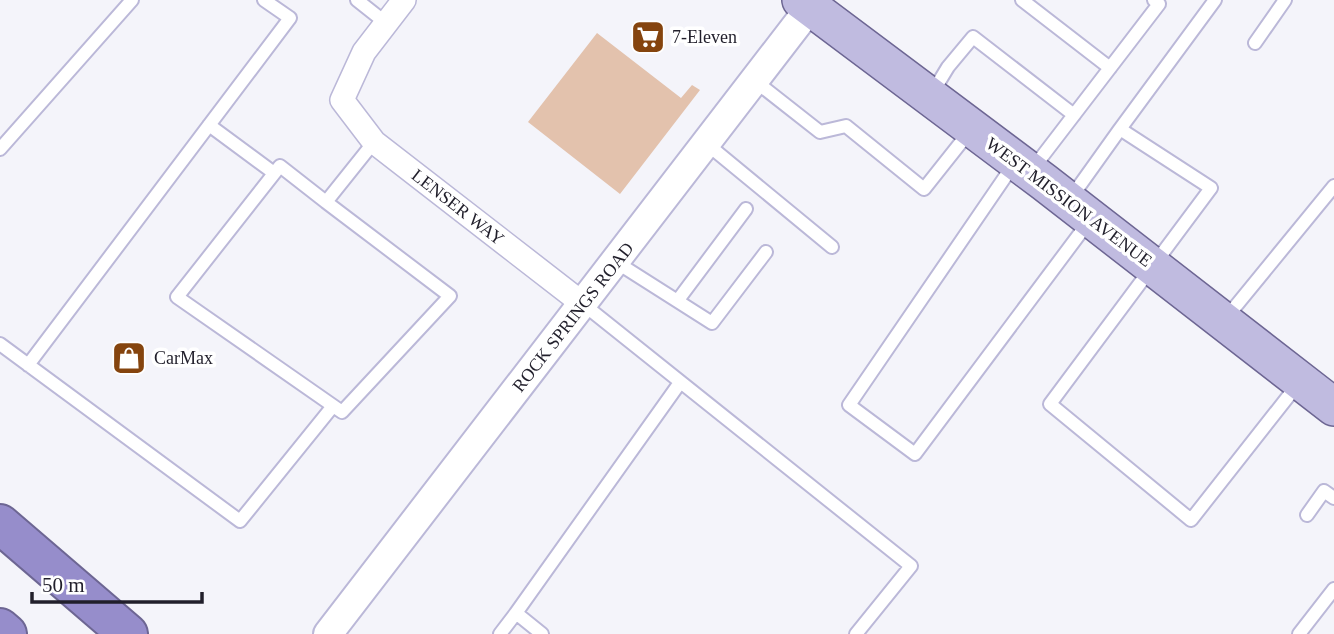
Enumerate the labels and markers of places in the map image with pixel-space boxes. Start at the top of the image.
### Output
supermarket icon: 7-Eleven [629,18,667,56]
place label: 7-Eleven [672,27,737,47]
shop icon: CarMax [110,339,148,377]
place label: CarMax [154,348,213,368]

